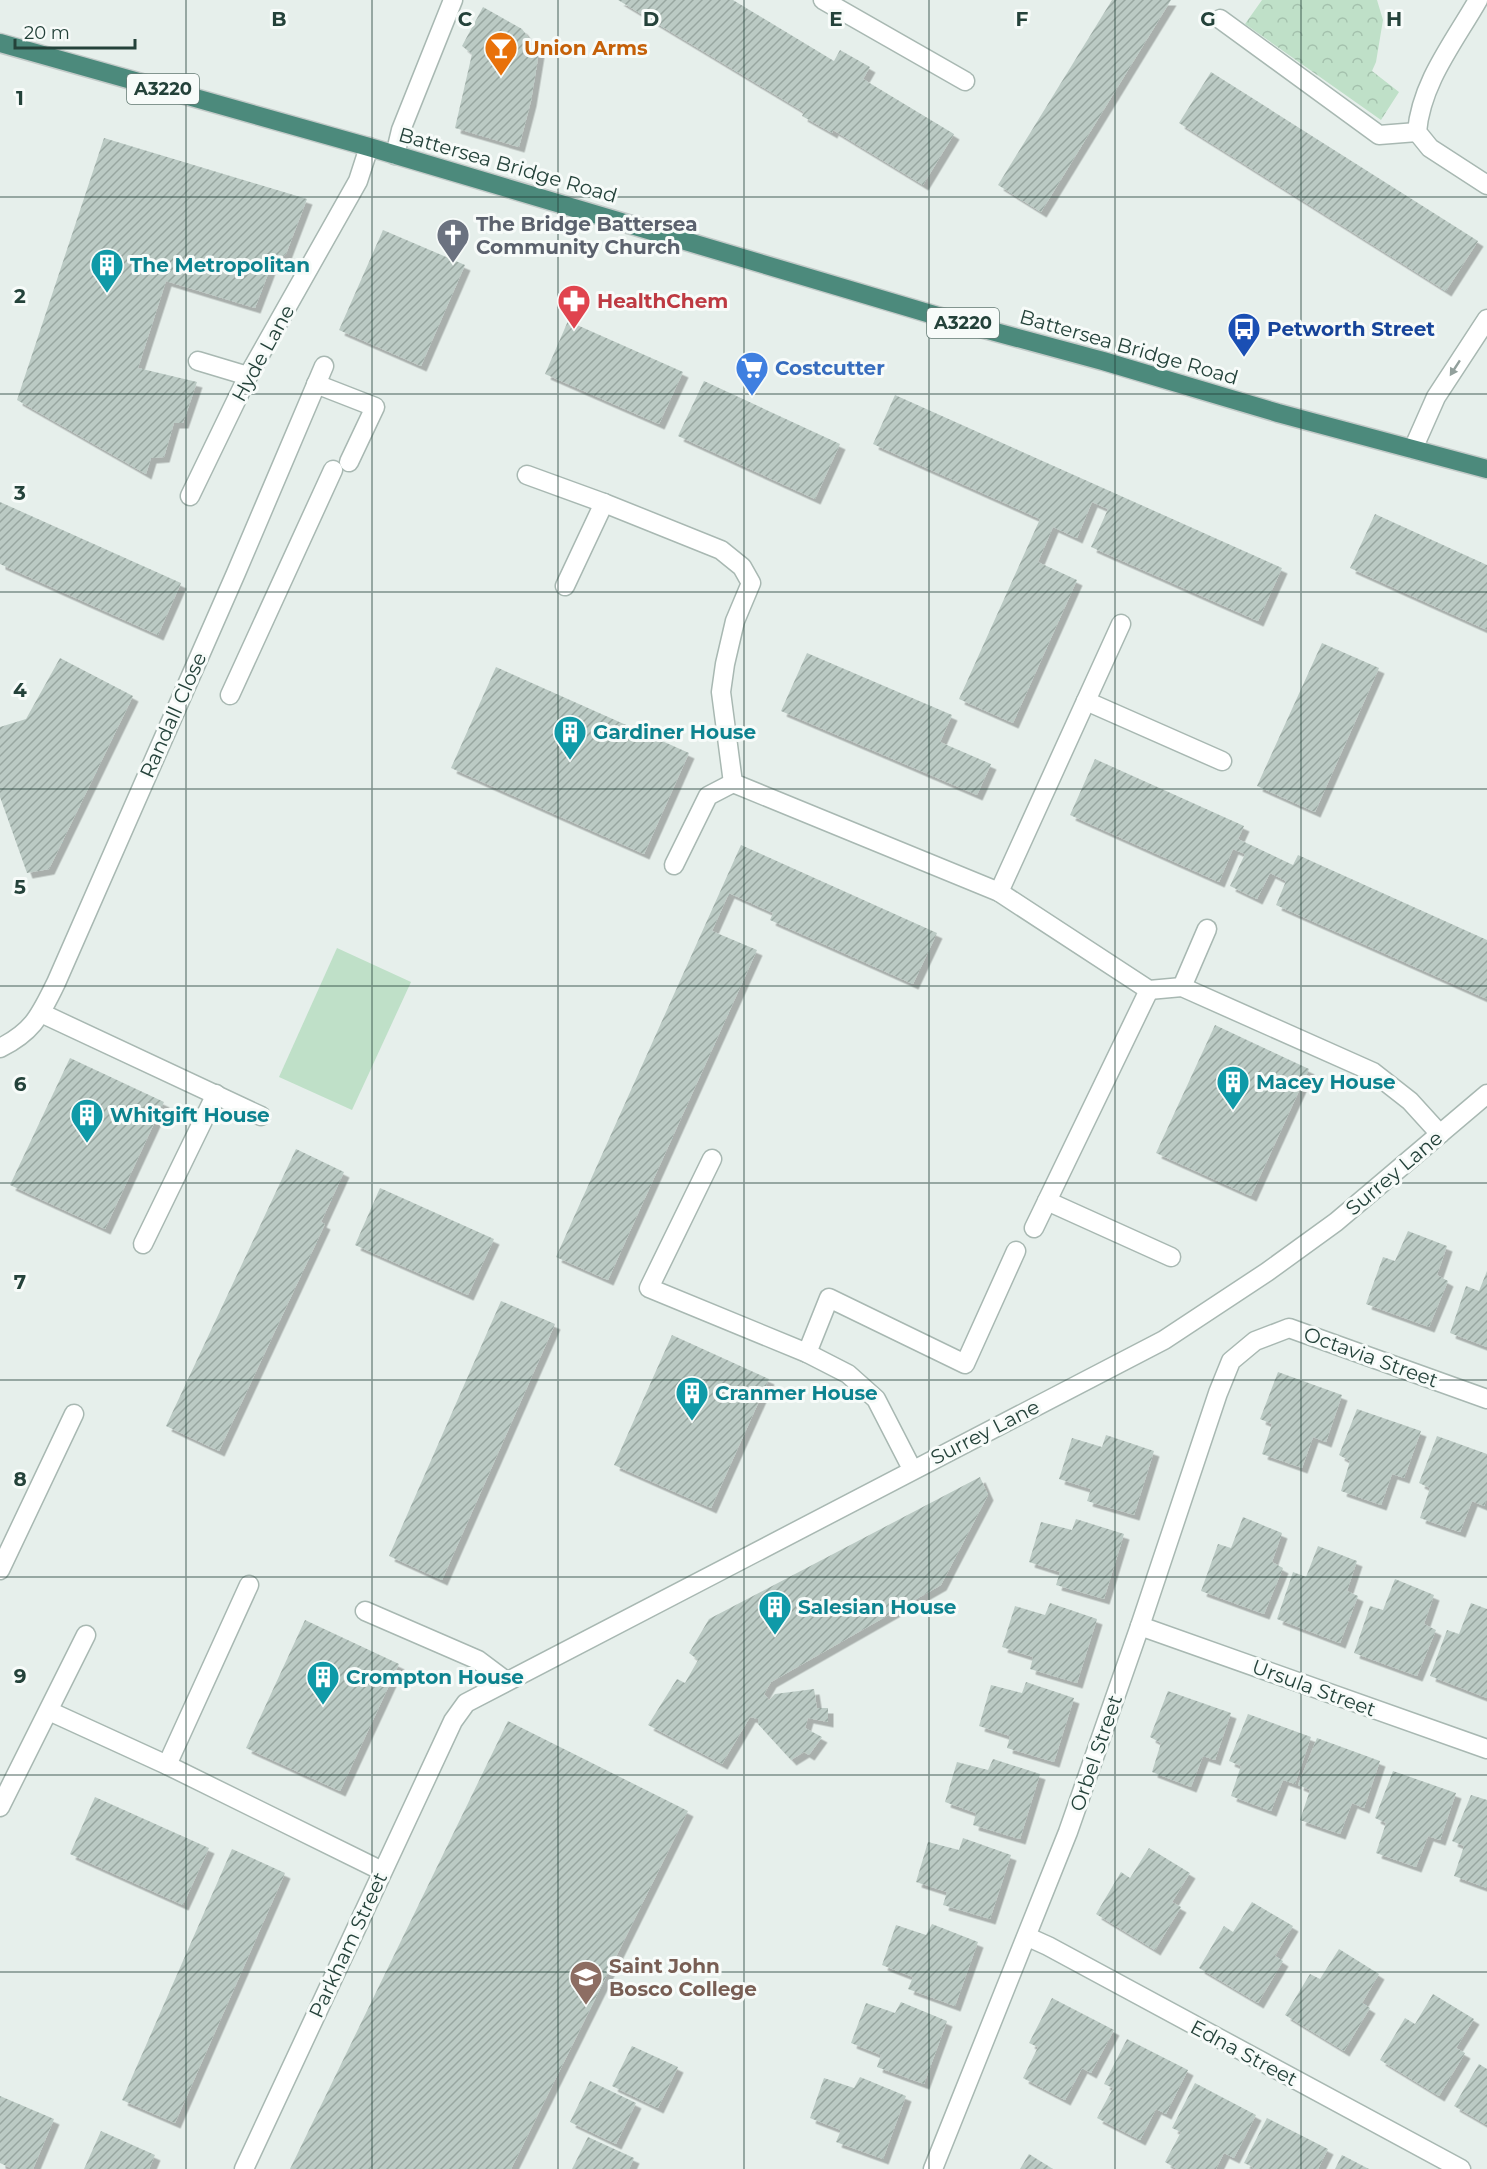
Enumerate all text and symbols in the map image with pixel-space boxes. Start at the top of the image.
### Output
text: B [271,7,287,31]
text: C [458,7,473,31]
text: D [643,7,659,31]
text: E [829,7,843,31]
text: F [1016,7,1029,31]
text: G [1200,7,1216,31]
text: H [1386,7,1402,31]
scale bar [15,12,135,50]
text: 20 m [24,22,70,44]
bar icon: Union Arms [483,30,519,77]
place label: Union Arms [524,36,648,60]
road number: A3220 [127,74,199,104]
text: 1 [16,86,24,110]
street label: Battersea Bridge Road [396,122,620,208]
place label: The Bridge Battersea Community Church [476,212,698,259]
church icon: The Bridge Battersea Community Church [435,217,471,264]
building icon: The Metropolitan [89,247,125,294]
place label: The Metropolitan [130,253,310,277]
pharmacy icon: HealthChem [556,283,592,330]
text: 2 [14,284,26,308]
place label: HealthChem [597,289,728,313]
street label: Hyde Lane [227,300,299,406]
street label: Battersea Bridge Road [1017,304,1241,390]
road number: A3220 [927,308,999,338]
bus stop icon: Petworth Street [1226,311,1262,358]
place label: Petworth Street [1267,317,1435,341]
supermarket icon: Costcutter [734,350,770,397]
place label: Costcutter [775,356,885,380]
one-way arrow [1449,360,1461,376]
text: 3 [13,481,26,505]
street label: Randall Close [135,648,211,782]
text: 4 [13,678,27,702]
building icon: Gardiner House [552,714,588,761]
place label: Gardiner House [593,720,756,744]
text: 5 [14,875,26,899]
building icon: Macey House [1215,1064,1251,1111]
place label: Macey House [1256,1070,1396,1094]
text: 6 [14,1072,27,1096]
building icon: Whitgift House [69,1097,105,1144]
place label: Whitgift House [110,1103,270,1127]
street label: Surrey Lane [1341,1126,1447,1220]
text: 7 [14,1270,26,1294]
street label: Octavia Street [1301,1322,1441,1392]
building icon: Cranmer House [674,1375,710,1422]
place label: Cranmer House [715,1381,878,1405]
street label: Surrey Lane [927,1394,1043,1470]
text: 8 [13,1467,27,1491]
building icon: Salesian House [757,1589,793,1636]
place label: Salesian House [798,1595,956,1619]
street label: Ursula Street [1249,1655,1379,1721]
building icon: Crompton House [305,1659,341,1706]
text: 9 [14,1664,26,1688]
place label: Crompton House [346,1665,524,1689]
street label: Orbel Street [1065,1692,1127,1814]
street label: Parkham Street [304,1868,392,2022]
place label: Saint John Bosco College [609,1954,757,2001]
school or university icon: Saint John Bosco College [568,1959,604,2006]
street label: Edna Street [1186,2015,1302,2091]

